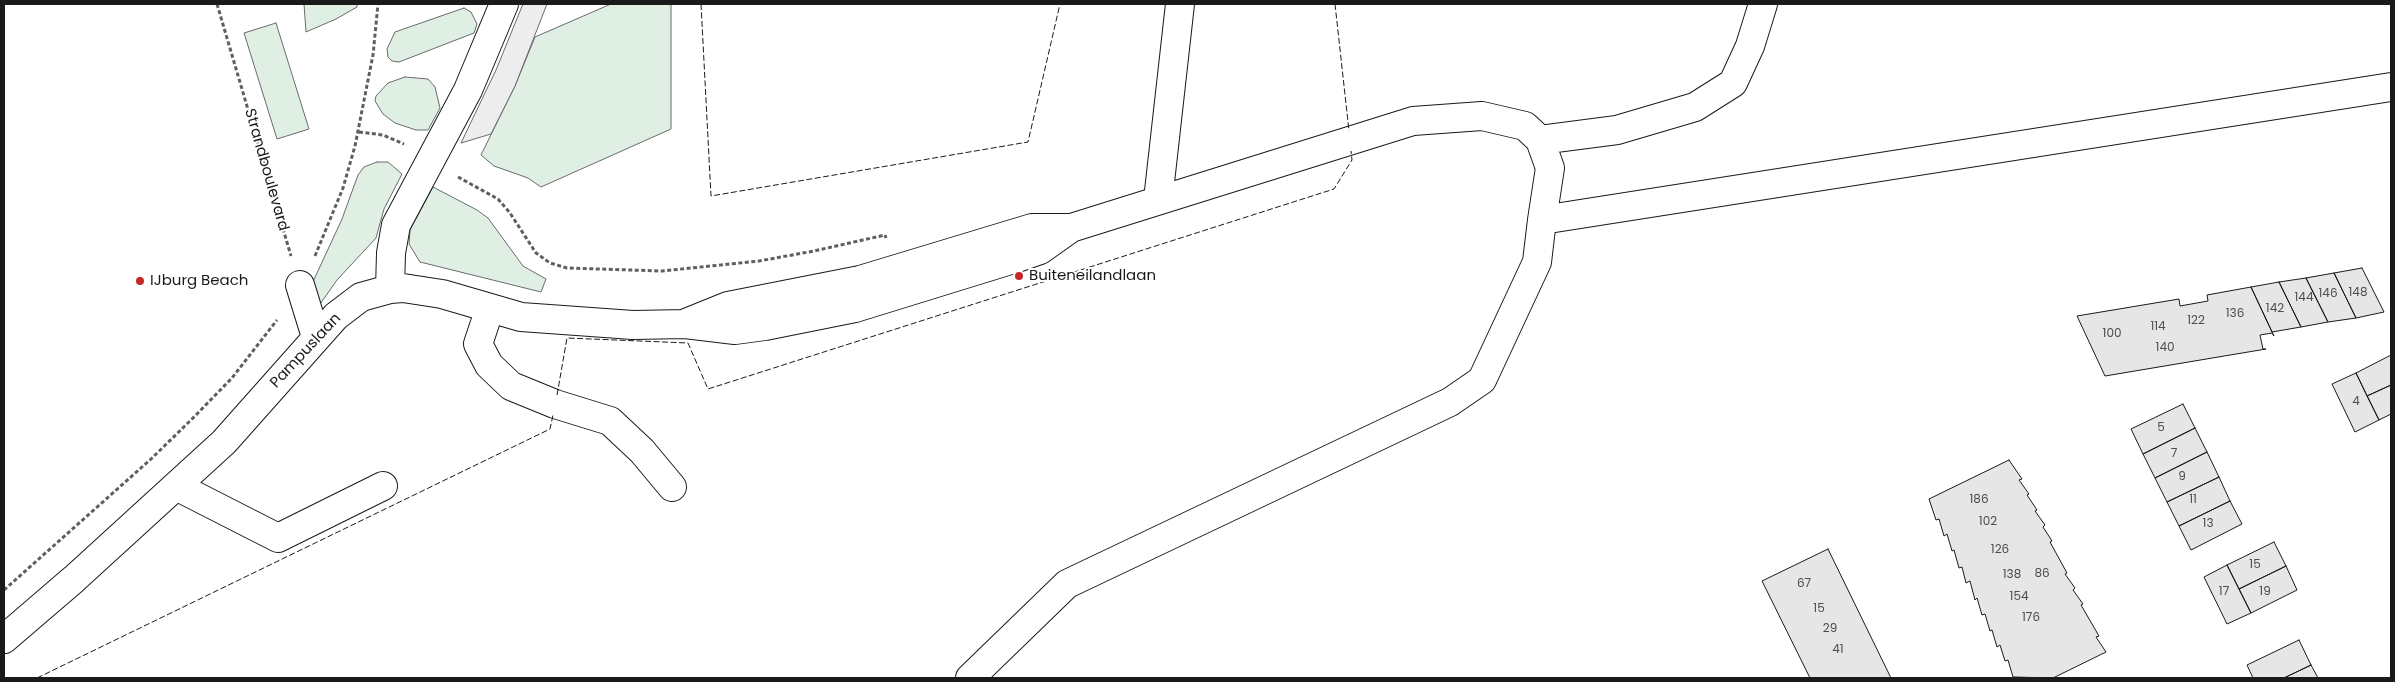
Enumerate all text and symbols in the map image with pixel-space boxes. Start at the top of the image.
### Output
street label: Strandboulevard [240,107,292,233]
place label: Buiteneilandlaan [1029,267,1156,285]
marker: Buiteneilandlaan [1013,270,1025,282]
place label: IJburg Beach [150,272,248,290]
marker: IJburg Beach [134,275,146,287]
house number: 148 [2349,286,2367,300]
house number: 146 [2318,287,2338,301]
house number: 144 [2295,291,2313,305]
house number: 142 [2266,302,2284,316]
house number: 136 [2226,307,2244,321]
street label: Pampuslaan [267,310,345,392]
house number: 122 [2187,314,2205,328]
house number: 114 [2150,320,2166,334]
house number: 100 [2103,327,2121,341]
house number: 140 [2156,341,2174,355]
house number: 4 [2352,395,2360,409]
house number: 5 [2157,421,2165,435]
house number: 7 [2171,447,2177,461]
house number: 9 [2178,470,2186,484]
house number: 186 [1969,493,1989,507]
house number: 11 [2189,493,2197,507]
house number: 102 [1979,515,1997,529]
house number: 13 [2203,517,2213,531]
house number: 126 [1991,543,2009,557]
house number: 15 [2249,558,2261,572]
house number: 86 [2034,567,2050,581]
house number: 138 [2003,568,2021,582]
house number: 67 [1797,577,1811,591]
house number: 17 [2219,585,2229,599]
house number: 19 [2259,585,2271,599]
house number: 154 [2010,590,2028,604]
house number: 15 [1813,602,1825,616]
house number: 176 [2022,611,2040,625]
house number: 29 [1823,622,1837,636]
house number: 41 [1832,643,1844,657]

